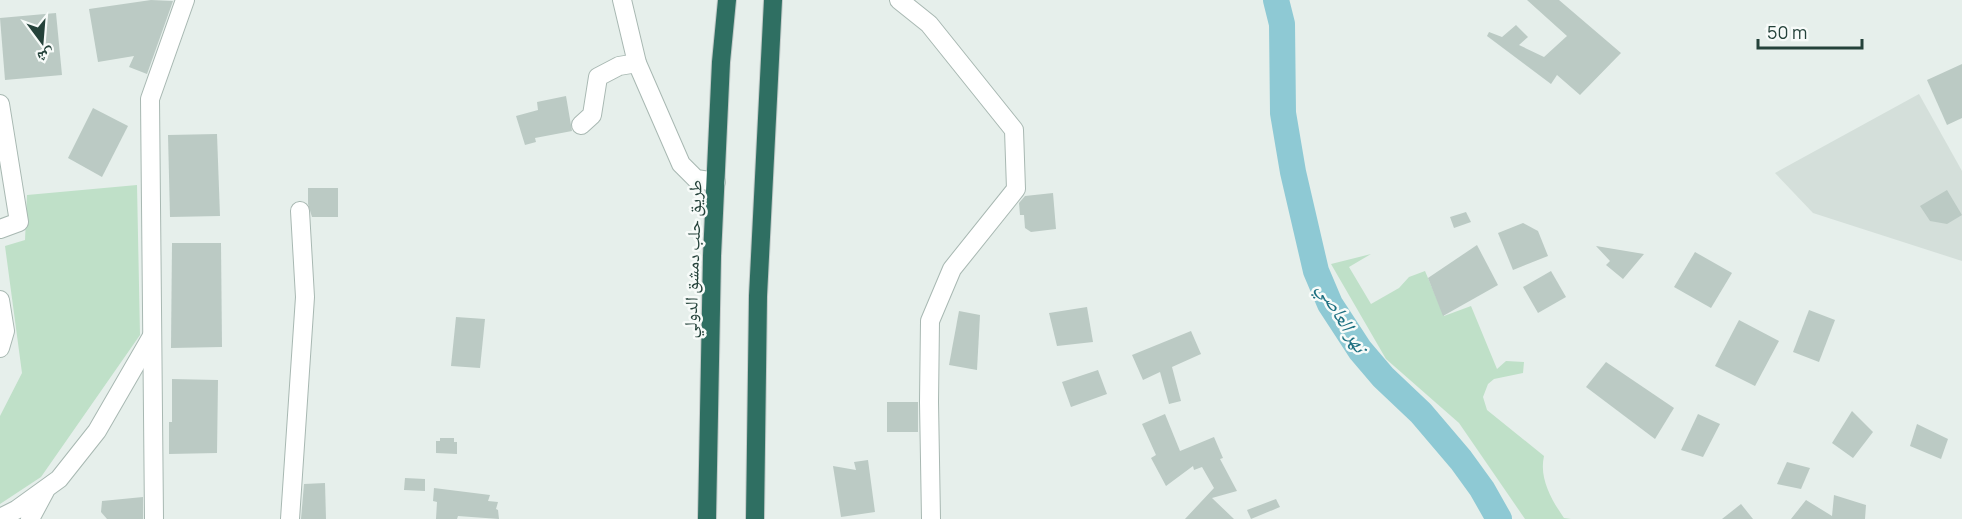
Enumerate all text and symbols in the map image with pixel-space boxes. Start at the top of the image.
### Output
north arrow [12,12,72,72]
scale bar [1758,12,1862,50]
text: 50 m [1767,20,1807,44]
text: ش [35,44,57,69]
street label: طريق حلب دمشق الدولي [677,179,710,339]
water label: نهر العاصي [1309,277,1376,361]

